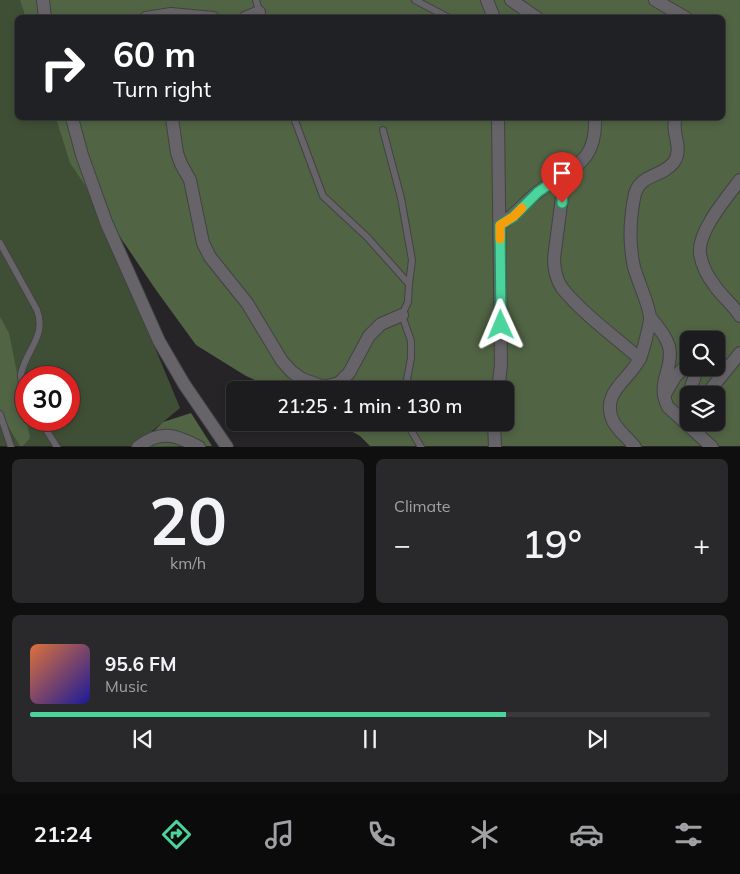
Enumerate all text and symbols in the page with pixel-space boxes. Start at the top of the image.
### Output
text: 60 m [113,32,196,76]
icon: right [30,35,95,100]
text: Turn right [113,75,211,103]
pin [541,152,583,203]
icon: arrive [548,159,576,187]
position arrow [474,298,526,350]
map controls [680,331,725,431]
button: search [680,331,725,376]
speed limit sign: 30 [15,366,80,431]
button: layers [680,386,725,431]
text: 21:25 · 1 min · 130 m [277,394,463,418]
text: 20 [149,480,227,561]
text: Climate [394,496,450,516]
text: 19° [522,520,582,568]
text: − [394,527,411,562]
text: + [693,527,710,562]
text: km/h [170,553,206,573]
text: 95.6 FM [105,652,177,676]
text: Music [105,676,148,696]
icon: previous [129,725,157,753]
icon: pause [356,725,384,753]
icon: next [583,725,611,753]
icon: directions [159,817,194,852]
icon: music [262,817,297,852]
icon: phone [364,817,399,852]
icon: climate [467,817,502,852]
icon: car [569,817,604,852]
icon: filters [671,817,706,852]
text: 21:24 [34,820,92,848]

